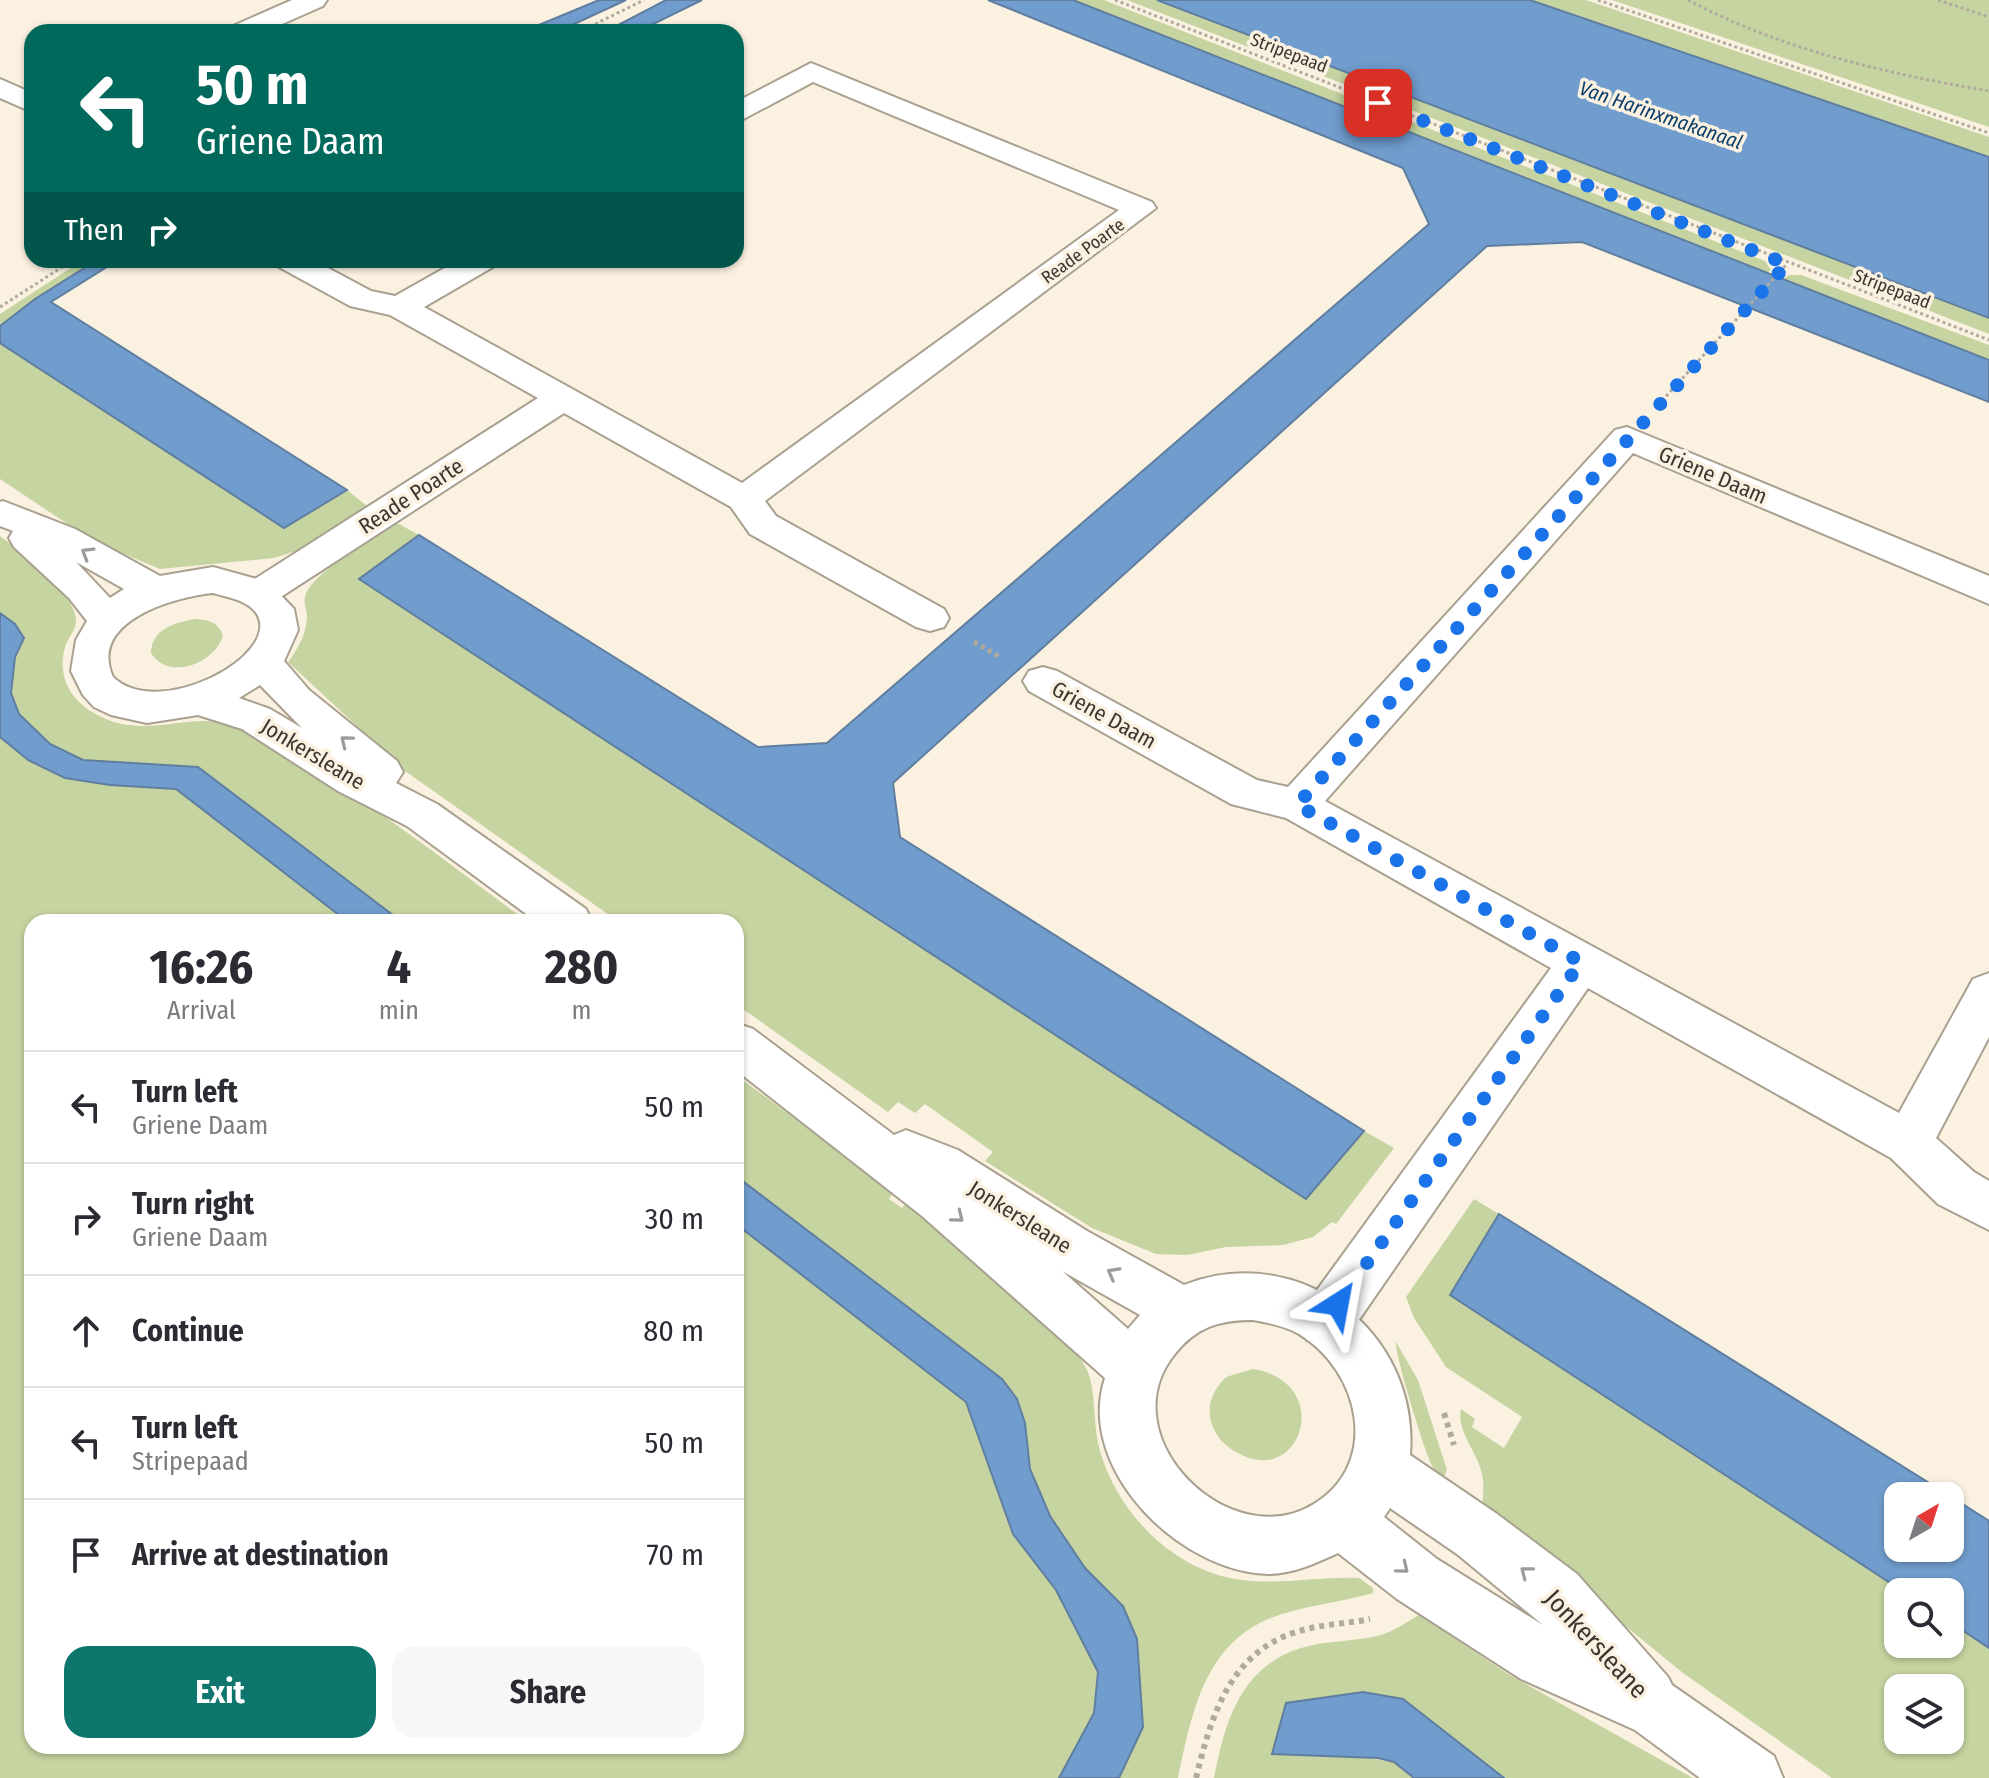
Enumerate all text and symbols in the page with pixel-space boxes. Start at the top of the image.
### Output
street label: Stripepaad [1247,28,1331,78]
text: 50 m [196,52,308,119]
icon: left [64,56,168,160]
pin [1344,69,1412,137]
water label: Van Harinxmakanaal [1576,76,1746,154]
icon: arrive [1356,81,1400,125]
text: Griene Daam [196,120,385,164]
icon: right [140,208,184,252]
text: Then [64,212,124,248]
street label: Reade Poarte [1037,213,1129,289]
street label: Stripepaad [1850,264,1934,314]
street label: Griene Daam [1655,440,1771,510]
street label: Reade Poarte [354,452,468,540]
one-way arrow [81,548,96,563]
street label: Griene Daam [1047,675,1161,755]
street label: Jonkersleane [256,712,370,796]
one-way arrow [341,736,355,751]
text: 16:26 [150,938,253,996]
text: 4 [387,938,411,996]
text: 280 [545,938,618,996]
text: Arrival [167,995,236,1026]
text: min [379,995,419,1026]
text: m [572,995,592,1026]
text: Turn left [132,1074,238,1110]
icon: left [64,1085,108,1129]
text: 50 m [644,1089,704,1125]
text: Griene Daam [132,1110,268,1141]
street label: Jonkersleane [963,1175,1077,1259]
text: Turn right [132,1186,254,1222]
icon: right [64,1197,108,1241]
text: 30 m [645,1201,704,1237]
one-way arrow [949,1207,963,1222]
text: Griene Daam [132,1222,268,1253]
position arrow [1296,1262,1380,1346]
one-way arrow [1107,1267,1122,1283]
icon: ahead [64,1309,108,1353]
text: Continue [132,1313,244,1349]
text: 80 m [643,1313,704,1349]
text: Turn left [132,1410,238,1446]
icon: left [64,1421,108,1465]
text: 50 m [644,1425,704,1461]
text: Stripepaad [132,1446,249,1477]
north arrow [1884,1482,1964,1562]
map controls [1884,1482,1964,1754]
icon: arrive [64,1533,108,1577]
text: Arrive at destination [132,1537,389,1573]
text: 70 m [646,1537,704,1573]
one-way arrow [1394,1559,1409,1573]
one-way arrow [1521,1567,1535,1582]
button: search [1884,1578,1964,1658]
street label: Jonkersleane [1538,1583,1654,1705]
button: Exit [64,1646,376,1738]
button: Share [392,1646,704,1738]
button: layers [1884,1674,1964,1754]

